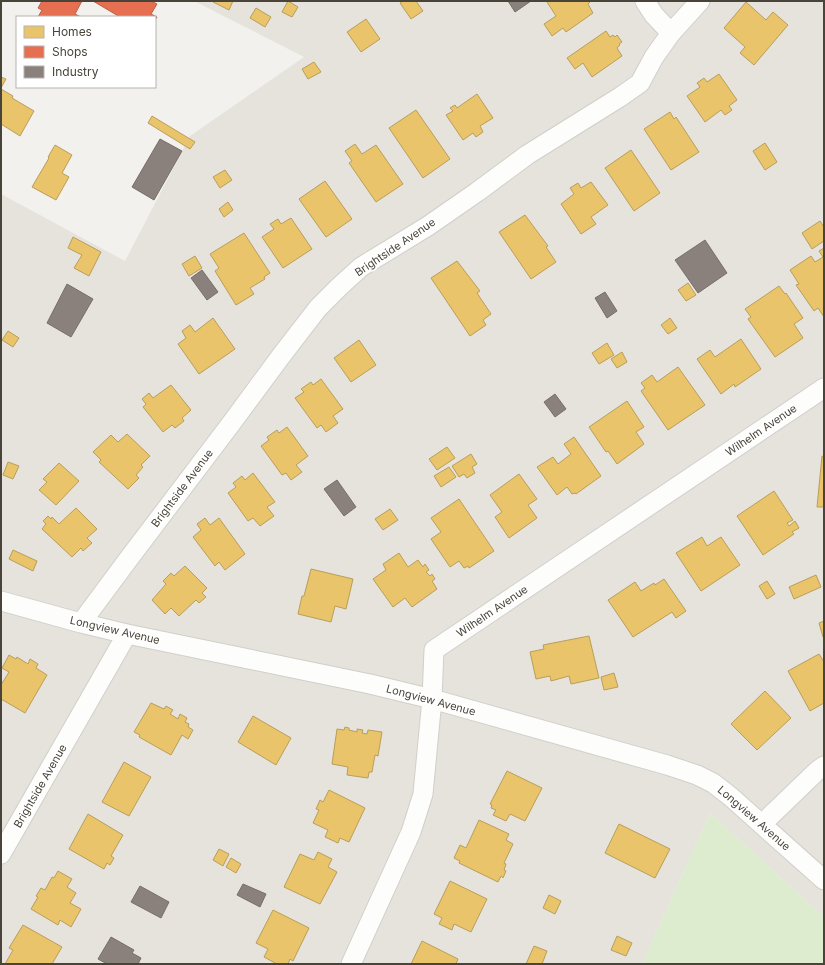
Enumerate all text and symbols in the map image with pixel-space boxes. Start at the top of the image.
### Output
legend [16,16,156,88]
text: Homes [52,24,92,39]
text: Shops [52,44,88,59]
text: Industry [52,64,99,79]
street label: Brightside Avenue [352,215,438,279]
street label: Wilhelm Avenue [723,401,799,459]
street label: Brightside Avenue [148,446,216,530]
street label: Wilhelm Avenue [454,582,530,640]
street label: Longview Avenue [69,613,161,647]
street label: Longview Avenue [385,681,477,719]
street label: Brightside Avenue [10,742,70,830]
street label: Longview Avenue [715,783,793,853]

